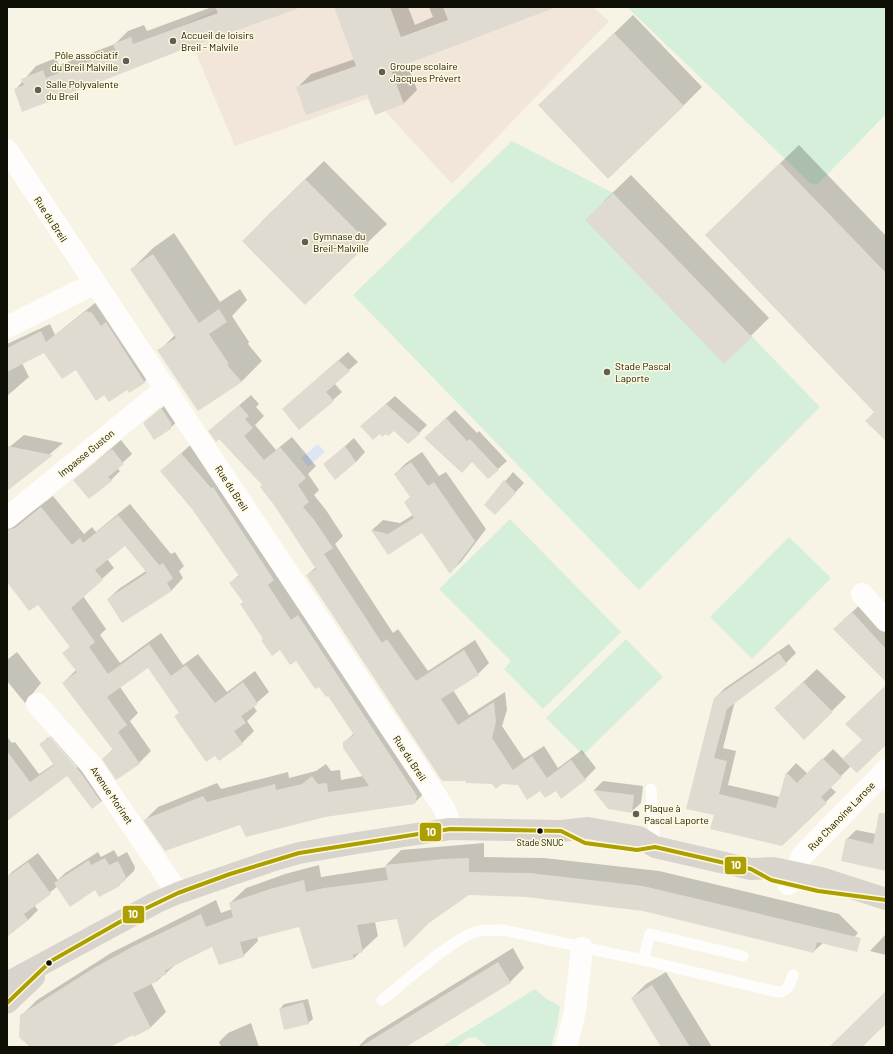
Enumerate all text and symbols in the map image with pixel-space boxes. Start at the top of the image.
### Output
place label: Accueil de loisirs Breil - Malvile [181,29,254,53]
marker: Accueil de loisirs Breil - Malvile [168,36,178,46]
place label: Pôle associatif du Breil Malville [51,49,118,73]
marker: Pôle associatif du Breil Malville [121,56,131,66]
place label: Groupe scolaire Jacques Prévert [390,60,461,84]
marker: Groupe scolaire Jacques Prévert [377,67,387,77]
place label: Salle Polyvalente du Breil [46,78,119,102]
marker: Salle Polyvalente du Breil [33,85,43,95]
street label: Rue du Breil [32,194,70,244]
place label: Gymnase du Breil-Malville [313,230,369,254]
marker: Gymnase du Breil-Malville [300,237,310,247]
place label: Stade Pascal Laporte [615,360,671,384]
marker: Stade Pascal Laporte [602,367,612,377]
street label: Impasse Guston [55,427,117,479]
street label: Rue du Breil [213,463,251,513]
street label: Rue du Breil [391,733,429,783]
street label: Avenue Morinet [88,764,136,826]
street label: Rue Chanoine Larose [805,779,877,853]
place label: Plaque à Pascal Laporte [644,802,709,826]
marker: Plaque à Pascal Laporte [631,809,641,819]
line badge: 10 [419,822,442,842]
text: 10 [426,825,436,838]
marker: Stade SNUC [535,826,545,836]
place label: Stade SNUC [516,837,564,848]
line badge: 10 [724,856,747,875]
text: 10 [731,858,741,871]
line badge: 10 [122,905,145,924]
text: 10 [128,907,138,920]
unlabelled marker [44,958,54,968]

